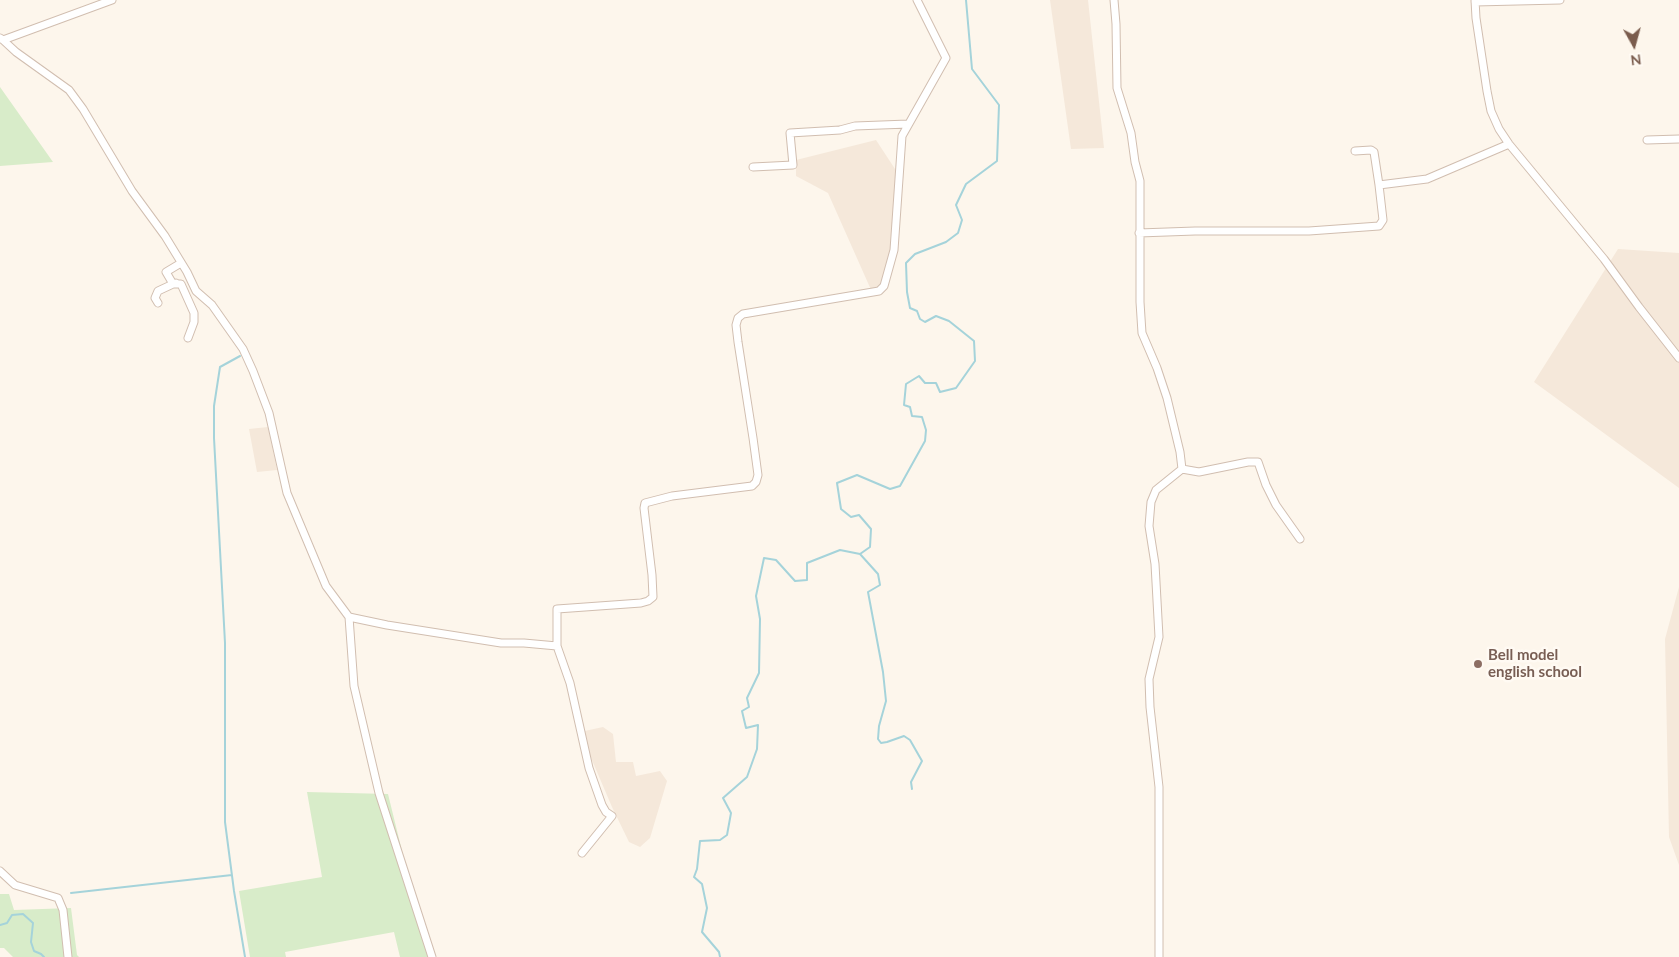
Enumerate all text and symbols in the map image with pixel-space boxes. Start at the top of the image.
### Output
north arrow [1609,20,1659,70]
text: N [1630,51,1642,69]
place label: Bell model english school [1488,646,1582,681]
marker: Bell model english school [1472,658,1484,670]

